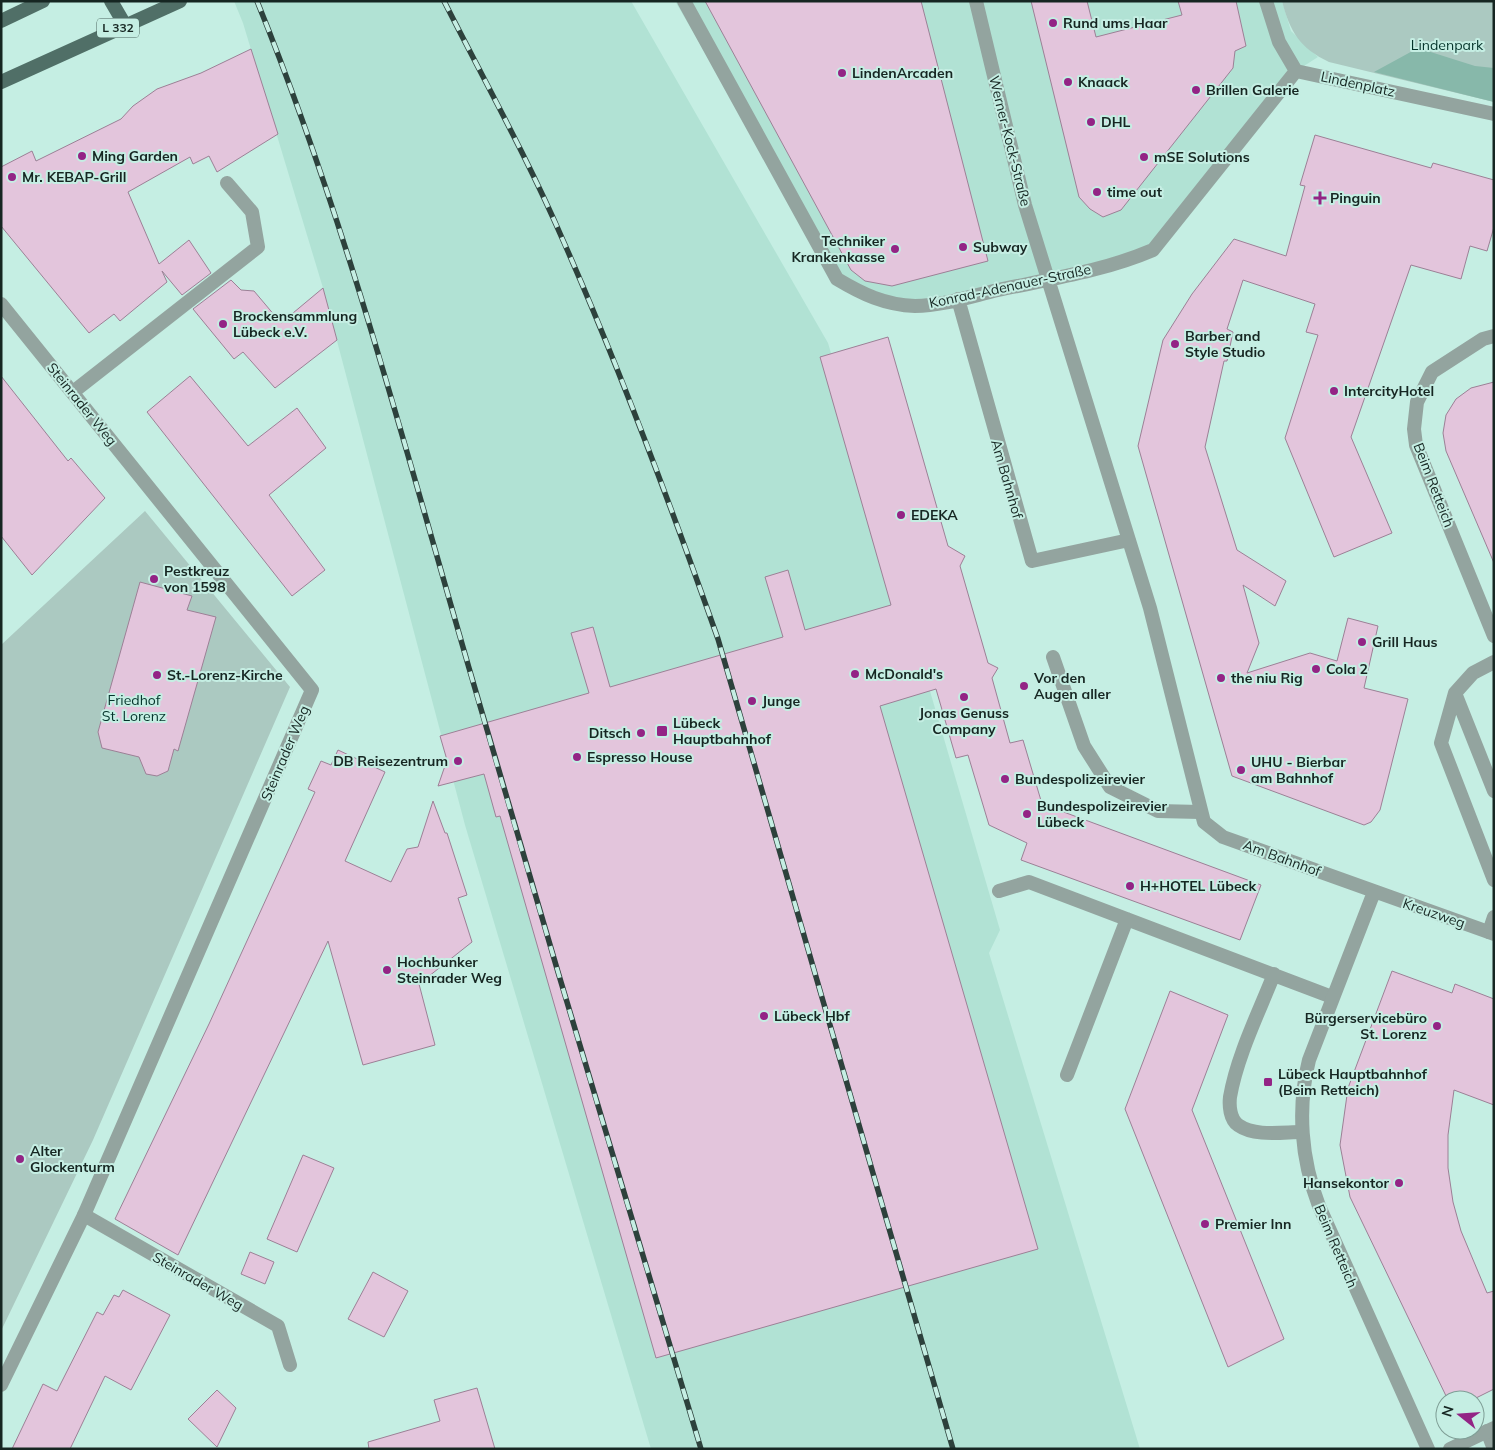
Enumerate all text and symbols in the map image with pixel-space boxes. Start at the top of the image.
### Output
place label: Rund ums Haar [1063,14,1168,32]
marker: Rund ums Haar [1047,17,1059,29]
road number: L 332 [97,18,139,38]
park label: Lindenpark [1411,36,1484,54]
place label: LindenArcaden [852,64,953,82]
marker: LindenArcaden [836,67,848,79]
street label: Lindenplatz [1319,67,1397,101]
place label: Knaack [1078,73,1128,91]
street label: Werner-Kock-Straße [985,74,1035,208]
marker: Knaack [1062,76,1074,88]
place label: Brillen Galerie [1206,81,1300,99]
marker: Brillen Galerie [1190,84,1202,96]
place label: DHL [1101,113,1131,131]
marker: DHL [1085,116,1097,128]
place label: Ming Garden [92,147,178,165]
place label: mSE Solutions [1154,148,1250,166]
marker: Ming Garden [76,150,88,162]
marker: mSE Solutions [1138,151,1150,163]
place label: Mr. KEBAP-Grill [22,168,126,186]
marker: Mr. KEBAP-Grill [6,171,18,183]
place label: time out [1107,183,1163,201]
marker: time out [1091,186,1103,198]
place label: Pinguin [1330,189,1381,207]
marker: Pinguin [1314,192,1326,204]
place label: Techniker Krankenkasse [791,232,885,266]
place label: Subway [973,238,1028,256]
marker: Subway [957,241,969,253]
marker: Techniker Krankenkasse [889,243,901,255]
street label: Konrad-Adenauer-Straße [927,260,1093,312]
place label: Brockensammlung Lübeck e.V. [233,307,357,341]
marker: Brockensammlung Lübeck e.V. [217,318,229,330]
place label: Barber and Style Studio [1185,327,1265,361]
marker: Barber and Style Studio [1169,338,1181,350]
street label: Steinrader Weg [43,359,121,449]
place label: IntercityHotel [1344,382,1434,400]
marker: IntercityHotel [1328,385,1340,397]
street label: Am Bahnhof [987,437,1027,521]
street label: Beim Retteich [1410,440,1458,530]
place label: EDEKA [911,506,958,524]
marker: EDEKA [895,509,907,521]
place label: Pestkreuz von 1598 [163,562,229,596]
marker: Pestkreuz von 1598 [148,573,160,585]
place label: Grill Haus [1372,633,1438,651]
marker: Grill Haus [1356,636,1368,648]
place label: Cola 2 [1326,660,1368,678]
marker: Cola 2 [1310,663,1322,675]
place label: McDonald's [865,665,943,683]
place label: St.-Lorenz-Kirche [167,666,283,684]
marker: McDonald's [849,668,861,680]
marker: St.-Lorenz-Kirche [151,669,163,681]
place label: Vor den Augen aller [1033,669,1111,703]
place label: the niu Rig [1231,669,1303,687]
marker: the niu Rig [1215,672,1227,684]
marker: Vor den Augen aller [1018,680,1030,692]
park label: Friedhof St. Lorenz [102,691,166,725]
marker: Jonas Genuss Company [958,691,970,703]
place label: Junge [762,692,801,710]
marker: Junge [746,695,758,707]
street label: Steinrader Weg [257,703,313,803]
place label: Jonas Genuss Company [919,704,1009,738]
place label: Lübeck Hauptbahnhof [673,714,772,748]
place label: Ditsch [589,724,631,742]
marker: Lübeck Hauptbahnhof [655,724,669,738]
marker: Ditsch [635,727,647,739]
place label: Espresso House [587,748,693,766]
marker: Espresso House [571,751,583,763]
place label: DB Reisezentrum [333,752,448,770]
place label: UHU - Bierbar am Bahnhof [1251,753,1346,787]
marker: DB Reisezentrum [452,755,464,767]
marker: UHU - Bierbar am Bahnhof [1235,764,1247,776]
place label: Bundespolizeirevier [1015,770,1146,788]
marker: Bundespolizeirevier [999,773,1011,785]
place label: Bundespolizeirevier Lübeck [1037,797,1168,831]
marker: Bundespolizeirevier Lübeck [1021,808,1033,820]
street label: Am Bahnhof [1241,836,1324,880]
place label: H+HOTEL Lübeck [1140,877,1257,895]
marker: H+HOTEL Lübeck [1124,880,1136,892]
street label: Kreuzweg [1400,894,1468,932]
place label: Hochbunker Steinrader Weg [397,953,502,987]
marker: Hochbunker Steinrader Weg [381,964,393,976]
place label: Lübeck Hbf [774,1007,850,1025]
place label: Bürgerservicebüro St. Lorenz [1305,1009,1427,1043]
marker: Lübeck Hbf [758,1010,770,1022]
marker: Bürgerservicebüro St. Lorenz [1431,1020,1443,1032]
place label: Lübeck Hauptbahnhof (Beim Retteich) [1278,1065,1428,1099]
marker: Lübeck Hauptbahnhof (Beim Retteich) [1262,1076,1274,1088]
place label: Alter Glockenturm [30,1142,115,1176]
marker: Alter Glockenturm [14,1153,26,1165]
place label: Hansekontor [1303,1174,1389,1192]
marker: Hansekontor [1393,1177,1405,1189]
street label: Beim Retteich [1310,1201,1362,1291]
place label: Premier Inn [1215,1215,1291,1233]
marker: Premier Inn [1199,1218,1211,1230]
street label: Steinrader Weg [149,1248,247,1314]
north arrow [1435,1390,1485,1440]
text: N [1437,1404,1458,1419]

